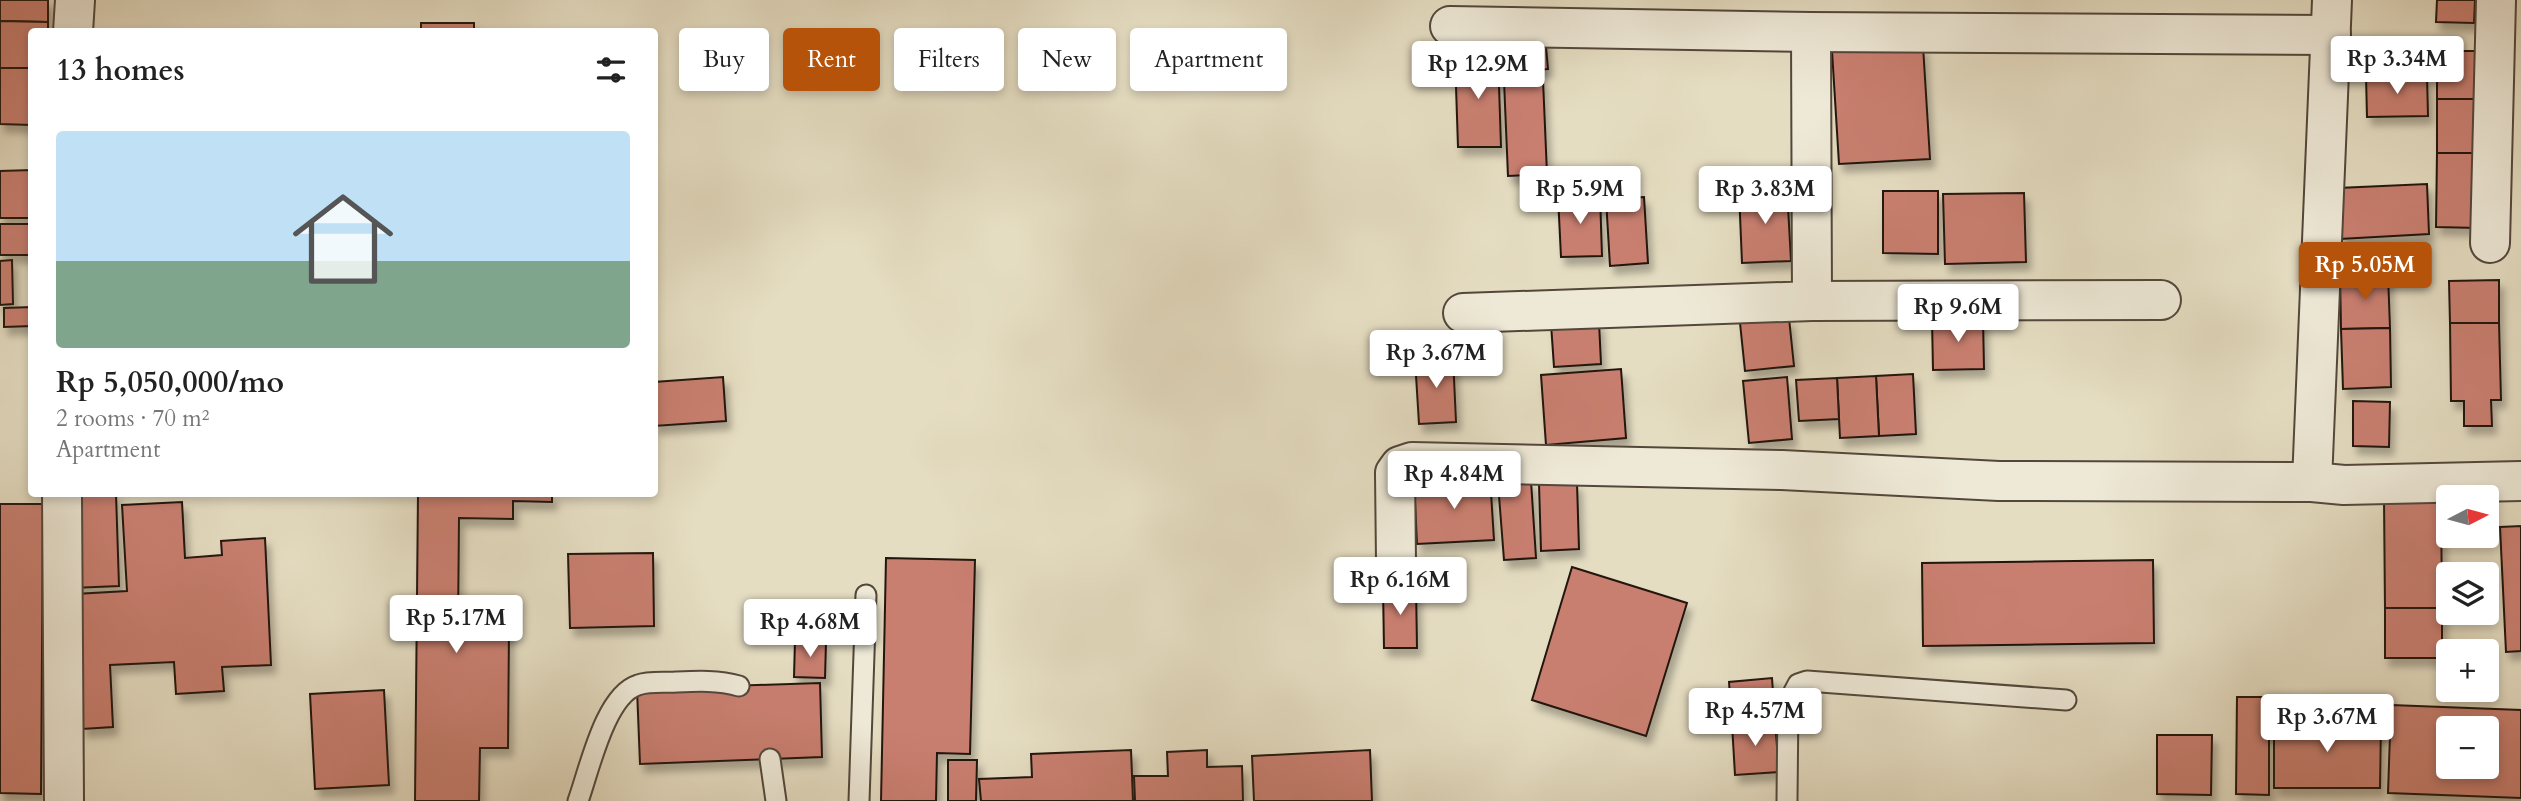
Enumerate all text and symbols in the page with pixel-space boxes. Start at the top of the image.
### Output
chip: Buy [679,28,769,91]
chip: Rent [783,28,880,91]
chip: Filters [894,28,1004,91]
chip: New [1018,28,1116,91]
chip: Apartment [1130,28,1287,91]
pin: Rp 3.34M [2325,36,2469,96]
pin: Rp 12.9M [1406,42,1550,101]
text: Rp 3.34M [2347,43,2447,74]
text: Rp 12.9M [1428,48,1528,79]
text: 13 homes [56,50,185,91]
icon: filters [592,51,630,89]
pin: Rp 5.9M [1515,166,1645,226]
pin: Rp 3.83M [1693,166,1837,226]
text: Rp 5.9M [1536,173,1624,204]
text: Rp 3.83M [1715,173,1815,204]
icon: home [280,176,406,302]
pin: Rp 5.05M [2293,243,2437,302]
text: Rp 5.05M [2315,249,2415,280]
pin: Rp 9.6M [1893,284,2023,344]
text: Rp 9.6M [1914,291,2002,322]
pin: Rp 3.67M [1364,330,1508,390]
text: Rp 3.67M [1386,337,1486,368]
text: Rp 5,050,000/mo [56,362,284,403]
text: 2 rooms · 70 m² [56,403,209,434]
text: Apartment [56,434,160,465]
pin: Rp 4.84M [1382,452,1526,511]
text: Rp 4.84M [1404,458,1504,489]
north arrow [2436,485,2499,548]
map controls [2436,485,2499,779]
pin: Rp 6.16M [1328,558,1472,617]
button: layers [2436,562,2499,625]
text: Rp 6.16M [1350,564,1450,595]
pin: Rp 5.17M [384,596,528,655]
pin: Rp 4.68M [738,600,882,659]
text: Rp 5.17M [406,602,506,633]
text: Rp 4.68M [760,606,860,637]
button: + [2436,639,2499,702]
pin: Rp 4.57M [1683,688,1827,748]
pin: Rp 3.67M [2255,694,2399,754]
text: Rp 4.57M [1705,695,1805,726]
text: Rp 3.67M [2277,701,2377,732]
button: − [2436,716,2499,779]

